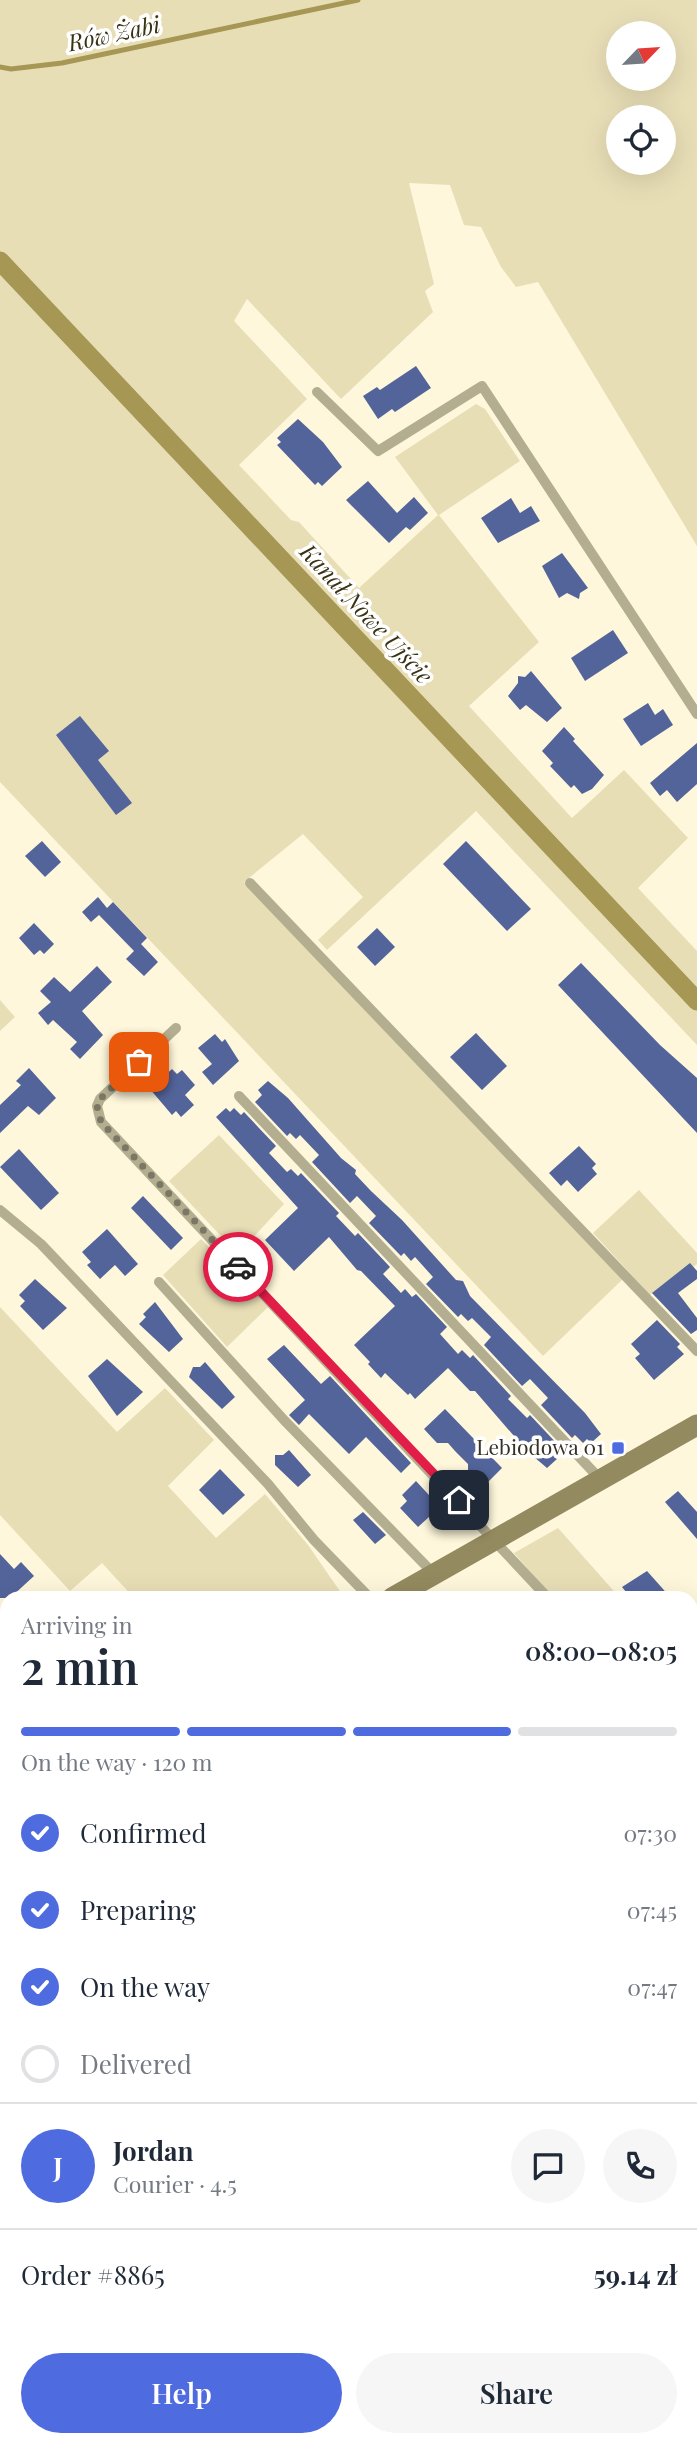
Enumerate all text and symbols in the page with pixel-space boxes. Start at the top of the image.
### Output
water label: Rów Żabi [64,7,164,58]
north arrow [606,21,676,91]
map controls [606,21,676,175]
button: locate [606,105,676,175]
water label: Kanał Nowe Ujście [293,535,440,690]
pin [109,1032,169,1092]
icon: bag [120,1043,158,1081]
courier [203,1232,273,1302]
icon: car [219,1248,257,1286]
place label: Lebiodowa 01 [476,1432,604,1460]
marker: Lebiodowa 01 [610,1440,626,1456]
pin [429,1470,489,1530]
icon: home [440,1481,478,1519]
text: Arriving in [21,1609,133,1640]
text: 08:00–08:05 [525,1633,677,1668]
text: 2 min [21,1635,139,1697]
text: On the way · 120 m [21,1746,213,1777]
icon: check [21,1814,59,1852]
text: Confirmed [80,1815,207,1850]
text: 07:30 [624,1817,677,1848]
icon: check [21,1891,59,1929]
text: Preparing [80,1892,196,1927]
text: 07:45 [627,1894,677,1925]
icon: check [21,1968,59,2006]
text: On the way [80,1969,210,2004]
text: 07:47 [627,1971,677,2002]
text: Delivered [80,2046,192,2081]
button: chat [511,2129,585,2203]
button: phone [603,2129,677,2203]
text: Jordan [113,2133,193,2168]
text: J [53,2149,63,2184]
text: Courier · 4.5 [113,2168,237,2199]
text: Order #8865 [21,2257,165,2292]
text: 59.14 zł [594,2257,677,2292]
button: Help [21,2353,342,2433]
button: Share [356,2353,677,2433]

